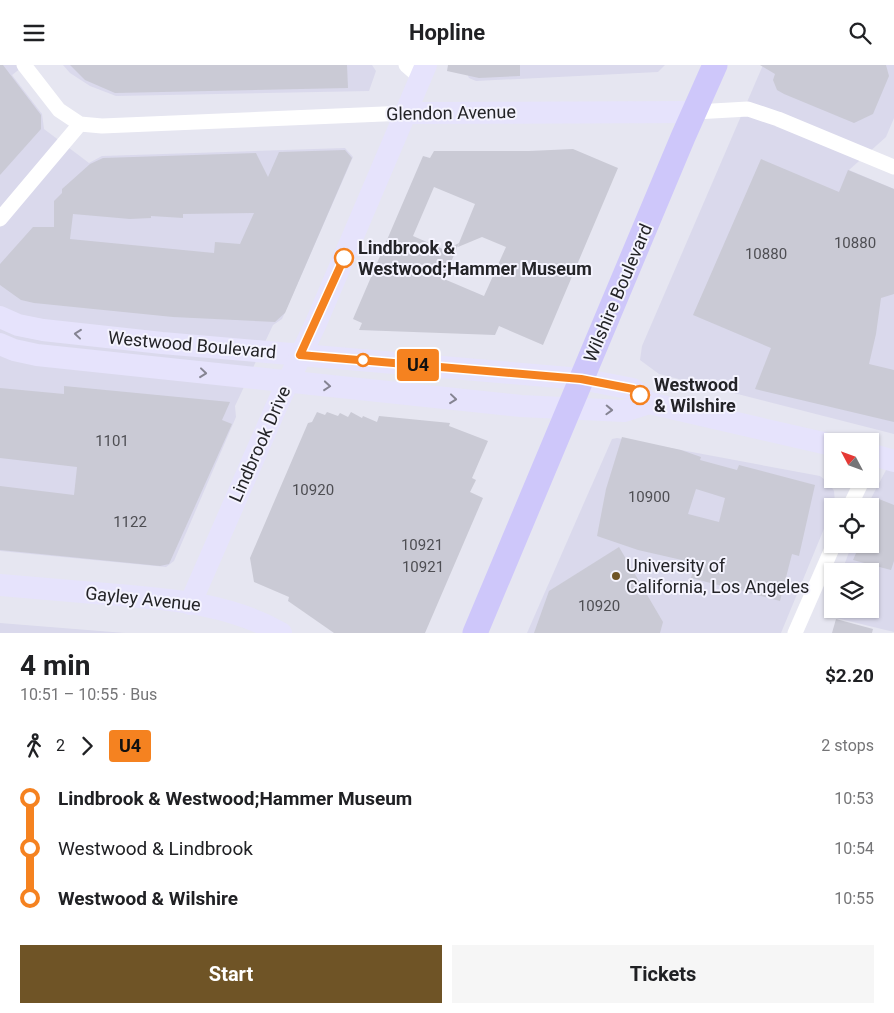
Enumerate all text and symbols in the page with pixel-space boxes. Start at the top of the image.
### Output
icon: menu [20,19,48,47]
icon: search [846,19,874,47]
text: Hopline [409,20,485,45]
street label: Glendon Avenue [386,101,516,124]
street label: Wilshire Boulevard [579,221,656,365]
house number: 10880 [834,234,876,252]
place label: Lindbrook & Westwood;Hammer Museum [358,237,592,279]
house number: 10880 [745,245,787,263]
marker: Lindbrook & Westwood;Hammer Museum [334,248,354,268]
street label: Westwood Boulevard [107,327,277,362]
one-way arrow [74,329,82,340]
line badge: U4 [396,349,440,381]
unlabelled marker [356,353,370,367]
text: U4 [407,354,429,375]
one-way arrow [200,367,208,378]
place label: Westwood & Wilshire [654,374,738,416]
one-way arrow [323,380,331,391]
street label: Lindbrook Drive [225,383,295,505]
marker: Westwood & Wilshire [630,385,650,405]
one-way arrow [449,393,457,404]
one-way arrow [606,405,614,415]
house number: 1101 [95,432,129,450]
north arrow [824,433,879,487]
map controls [824,433,879,618]
house number: 10920 [292,481,334,499]
house number: 10900 [628,488,670,506]
button: locate [824,498,879,553]
house number: 1122 [113,513,147,531]
house number: 10921 [401,536,443,554]
place label: University of California, Los Angeles [626,555,809,597]
house number: 10921 [402,558,444,576]
button: layers [824,563,879,618]
marker: University of California, Los Angeles [610,570,622,582]
street label: Gayley Avenue [84,582,202,615]
house number: 10920 [578,597,620,615]
text: 4 min [20,649,90,682]
text: $2.20 [825,664,874,687]
text: 10:51 – 10:55 · Bus [20,685,157,704]
icon: walk [20,732,48,760]
icon: forward [73,732,101,760]
text: U4 [119,735,141,756]
text: 2 [56,736,65,755]
text: 2 stops [821,736,874,755]
text: Lindbrook & Westwood;Hammer Museum [58,787,412,810]
text: 10:53 [834,789,874,808]
text: Westwood & Lindbrook [58,837,253,860]
text: 10:54 [834,839,874,858]
text: Westwood & Wilshire [58,887,238,910]
text: 10:55 [834,889,874,908]
button: Start [20,945,442,1003]
button: Tickets [452,945,874,1003]

